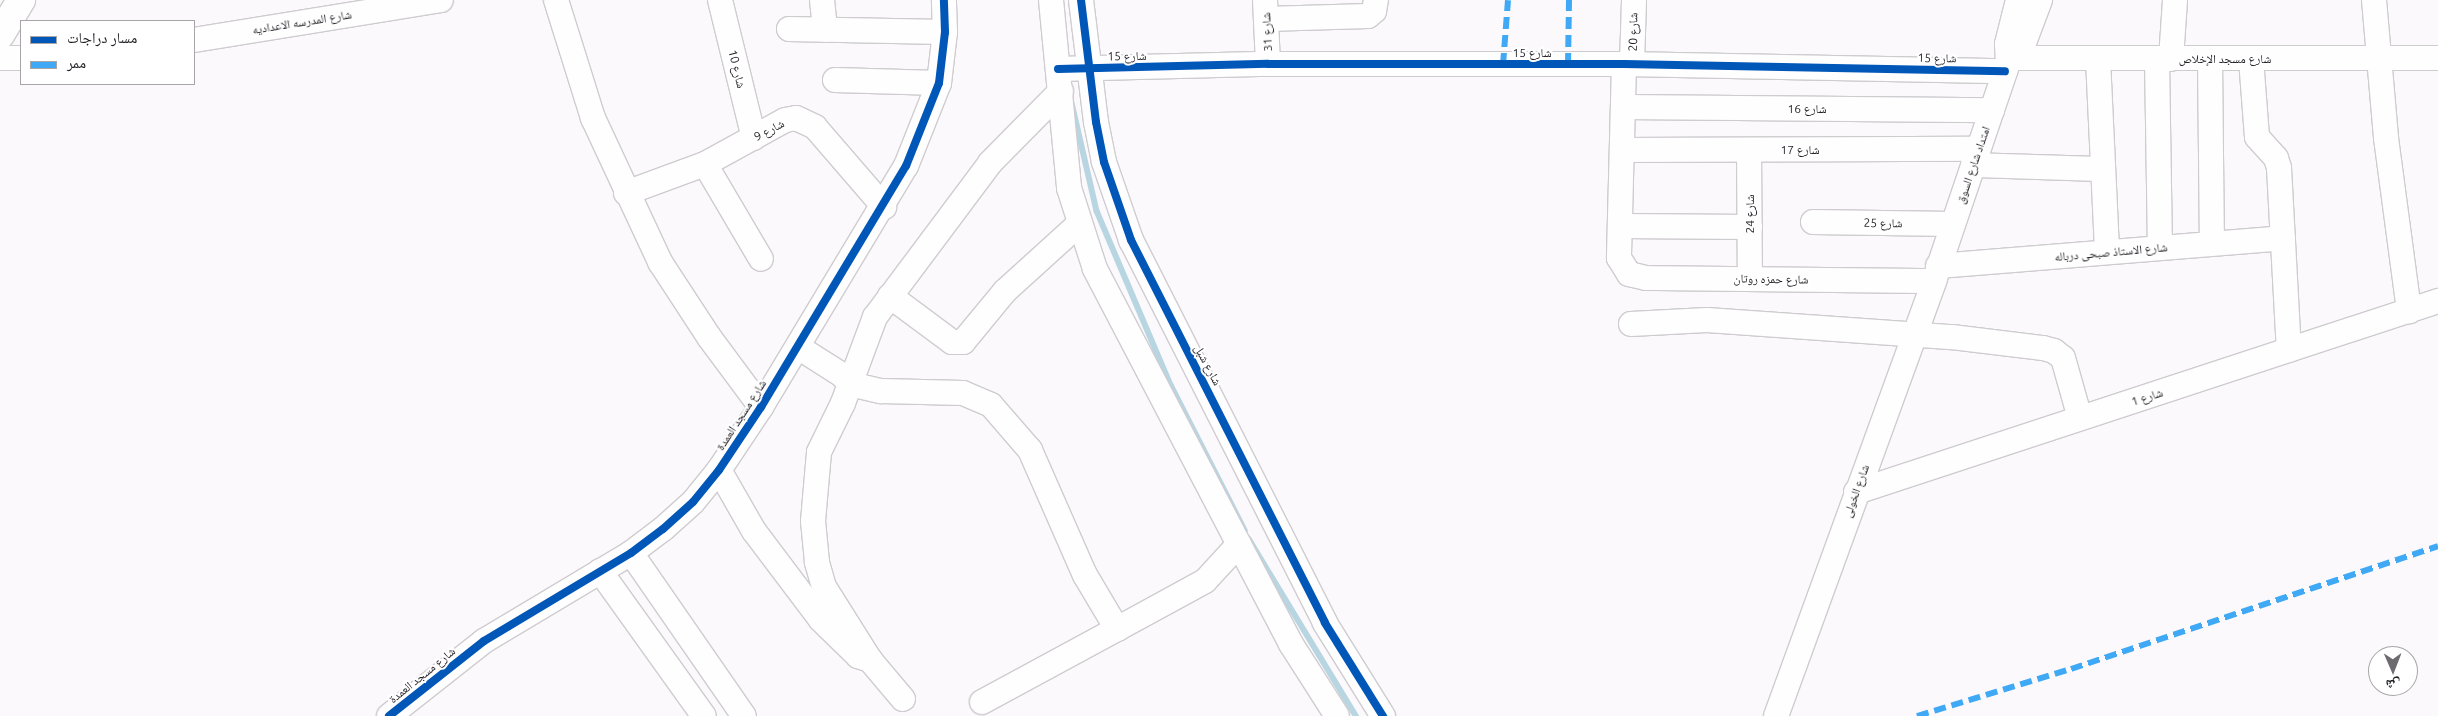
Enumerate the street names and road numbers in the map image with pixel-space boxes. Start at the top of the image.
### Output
street label: شارع المدرسه الاعداديه [251,7,353,37]
street label: شارع 31 [1259,12,1275,52]
street label: شارع 20 [1625,12,1641,52]
street label: شارع 15 [1512,46,1552,60]
street label: شارع 10 [725,48,749,90]
street label: شارع 15 [1107,48,1147,64]
street label: شارع 15 [1917,50,1957,66]
street label: شارع مسجد الإخلاص [2179,52,2271,66]
street label: شارع 16 [1787,102,1827,116]
street label: شارع 9 [751,116,787,144]
street label: امتداد شارع السوق [1953,124,1993,206]
street label: شارع 17 [1780,143,1820,157]
street label: شارع 24 [1743,194,1757,234]
street label: شارع 25 [1863,215,1903,231]
street label: شارع الاستاذ صبحى درباله [2054,240,2168,264]
street label: شارع حمزه روتان [1733,271,1809,287]
street label: شارع شبل [1191,342,1225,388]
street label: شارع مسجد العمدة [713,377,769,453]
street label: شارع 1 [2129,385,2165,409]
street label: شارع الخولى [1840,463,1872,519]
street label: شارع مسجد العمدة [386,644,458,706]

